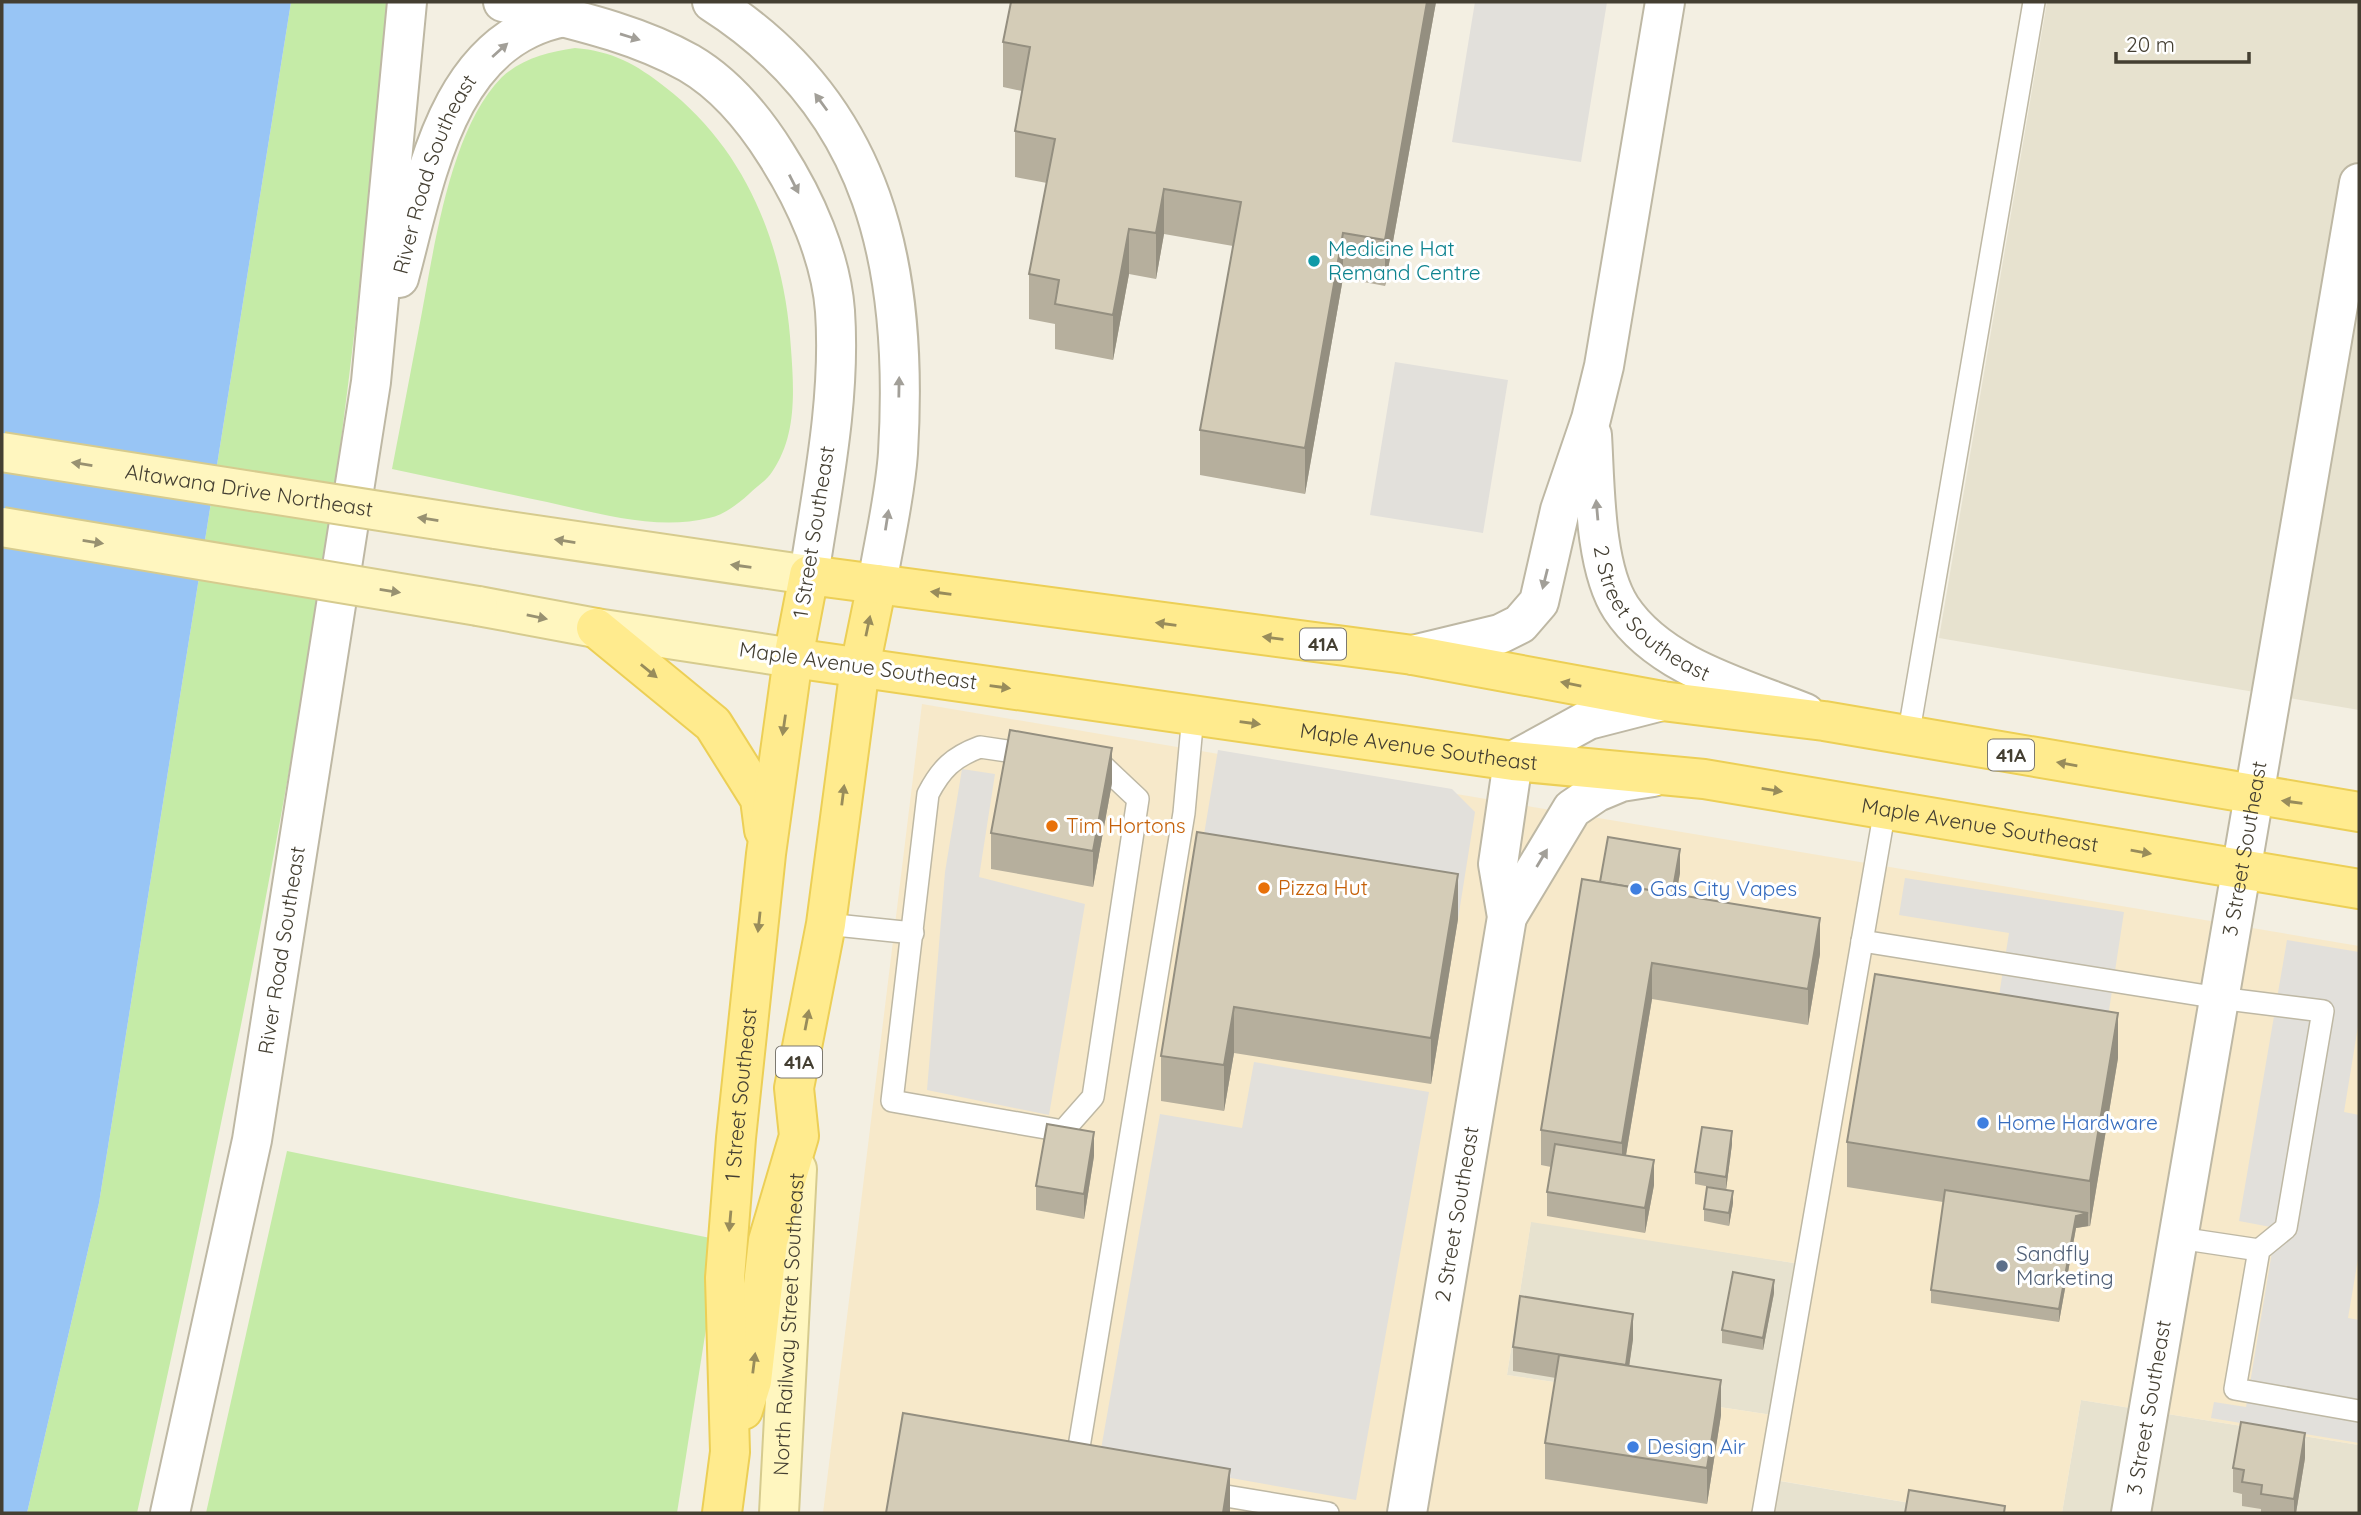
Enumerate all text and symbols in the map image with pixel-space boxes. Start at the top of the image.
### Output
scale bar [2116,21,2249,65]
text: 20 m [2126,31,2175,57]
one-way arrow [619,33,640,43]
one-way arrow [491,42,508,58]
street label: River Road Southeast [387,69,482,276]
one-way arrow [814,92,828,111]
one-way arrow [789,174,800,194]
place label: Medicine Hat Remand Centre [1328,235,1481,285]
marker: Medicine Hat Remand Centre [1306,253,1322,269]
one-way arrow [893,375,905,397]
street label: 1 Street Southeast [787,444,839,620]
street label: Altawana Drive Northeast [123,457,375,522]
one-way arrow [71,458,93,469]
one-way arrow [1591,498,1602,520]
one-way arrow [882,508,893,530]
one-way arrow [417,513,439,524]
one-way arrow [554,535,576,546]
one-way arrow [82,537,104,548]
street label: 2 Street Southeast [1589,543,1714,686]
one-way arrow [730,561,752,572]
one-way arrow [1539,568,1550,590]
one-way arrow [379,586,401,597]
one-way arrow [929,587,951,598]
one-way arrow [526,612,548,623]
one-way arrow [863,615,874,637]
one-way arrow [1155,619,1177,630]
road number: 41A [1300,628,1346,660]
one-way arrow [1261,633,1283,644]
street label: Maple Avenue Southeast [738,635,979,695]
one-way arrow [640,663,657,678]
one-way arrow [1560,678,1582,689]
one-way arrow [989,681,1011,692]
one-way arrow [778,714,789,736]
street label: Maple Avenue Southeast [1298,717,1539,775]
one-way arrow [1239,718,1261,729]
road number: 41A [1988,740,2034,770]
one-way arrow [2056,758,2078,769]
street label: 3 Street Southeast [2216,759,2272,938]
one-way arrow [838,784,849,806]
one-way arrow [1761,785,1783,796]
street label: Maple Avenue Southeast [1860,792,2101,857]
one-way arrow [2281,796,2303,807]
place label: Tim Hortons [1066,812,1186,838]
marker: Tim Hortons [1044,818,1060,834]
street label: River Road Southeast [252,844,310,1056]
one-way arrow [2130,847,2152,858]
one-way arrow [1535,849,1548,868]
place label: Pizza Hut [1278,874,1368,900]
place label: Gas City Vapes [1650,875,1797,901]
marker: Pizza Hut [1256,880,1272,896]
marker: Gas City Vapes [1628,881,1644,897]
one-way arrow [753,911,764,933]
street label: 1 Street Southeast [719,1006,762,1182]
one-way arrow [802,1009,813,1031]
road number: 41A [776,1046,822,1078]
place label: Home Hardware [1997,1109,2158,1135]
marker: Home Hardware [1975,1115,1991,1131]
street label: 2 Street Southeast [1429,1124,1484,1304]
street label: North Railway Street Southeast [767,1172,809,1476]
one-way arrow [724,1210,735,1232]
place label: Sandfly Marketing [2016,1240,2114,1290]
marker: Sandfly Marketing [1994,1258,2010,1274]
street label: 3 Street Southeast [2120,1318,2176,1497]
one-way arrow [748,1352,759,1374]
place label: Design Air [1647,1433,1746,1459]
marker: Design Air [1625,1439,1641,1455]

